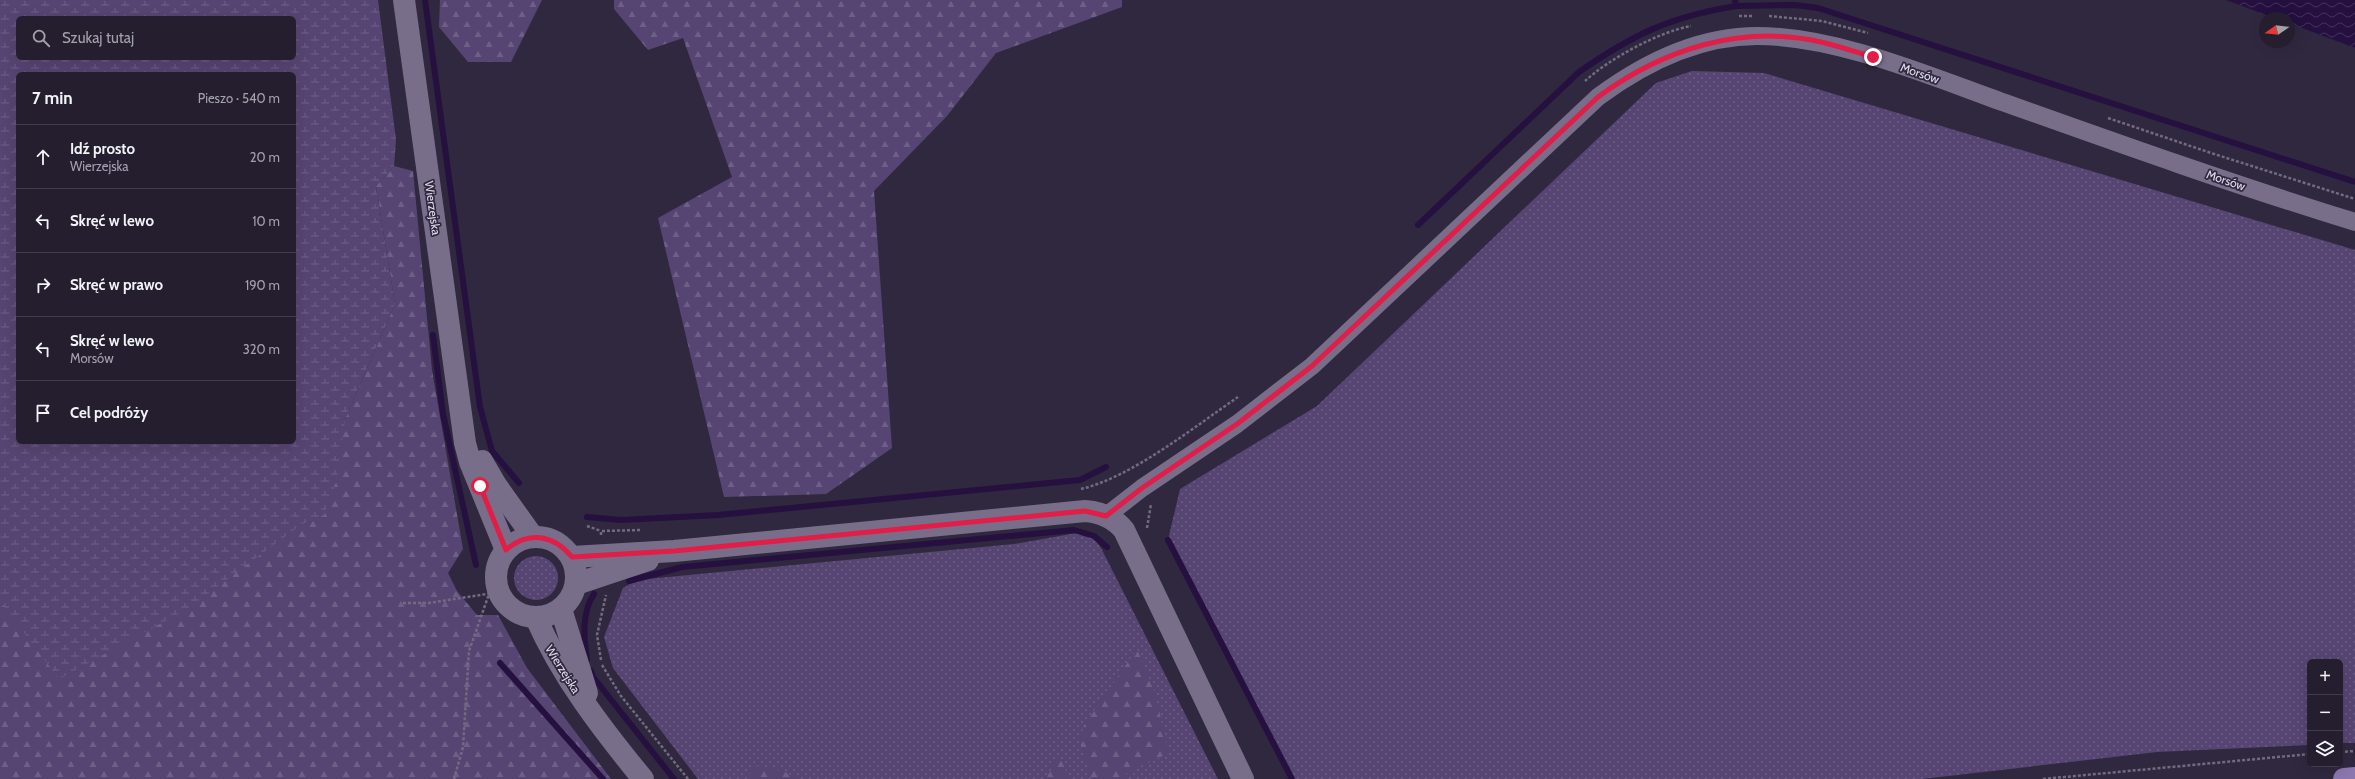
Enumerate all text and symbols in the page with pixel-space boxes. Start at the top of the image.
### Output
north arrow [2259,12,2295,48]
search box [16,16,296,60]
icon: search [30,27,52,49]
text: Szukaj tutaj [62,29,134,47]
route end [1864,48,1882,66]
street label: Morsów [1899,59,1942,87]
text: 7 min [32,88,73,108]
text: Pieszo · 540 m [198,90,280,106]
text: Idź prosto [70,140,135,158]
icon: ahead [32,146,54,168]
text: 20 m [250,149,280,165]
text: Wierzejska [70,158,129,174]
street label: Morsów [2205,166,2248,194]
street label: Wierzejska [422,180,444,236]
icon: left [32,210,54,232]
text: Skręć w lewo [70,212,154,230]
text: 10 m [252,213,280,229]
icon: right [32,274,54,296]
text: Skręć w prawo [70,276,163,294]
text: 190 m [245,277,280,293]
text: Skręć w lewo [70,332,154,350]
icon: left [32,338,54,360]
text: 320 m [243,341,280,357]
text: Morsów [70,350,114,366]
icon: arrive [32,402,54,424]
text: Cel podróży [70,404,148,422]
route start [471,477,489,495]
street label: Wierzejska [542,642,584,696]
map controls [2307,659,2343,767]
button: + [2307,659,2343,695]
button: − [2307,695,2343,731]
button: layers [2307,731,2343,767]

